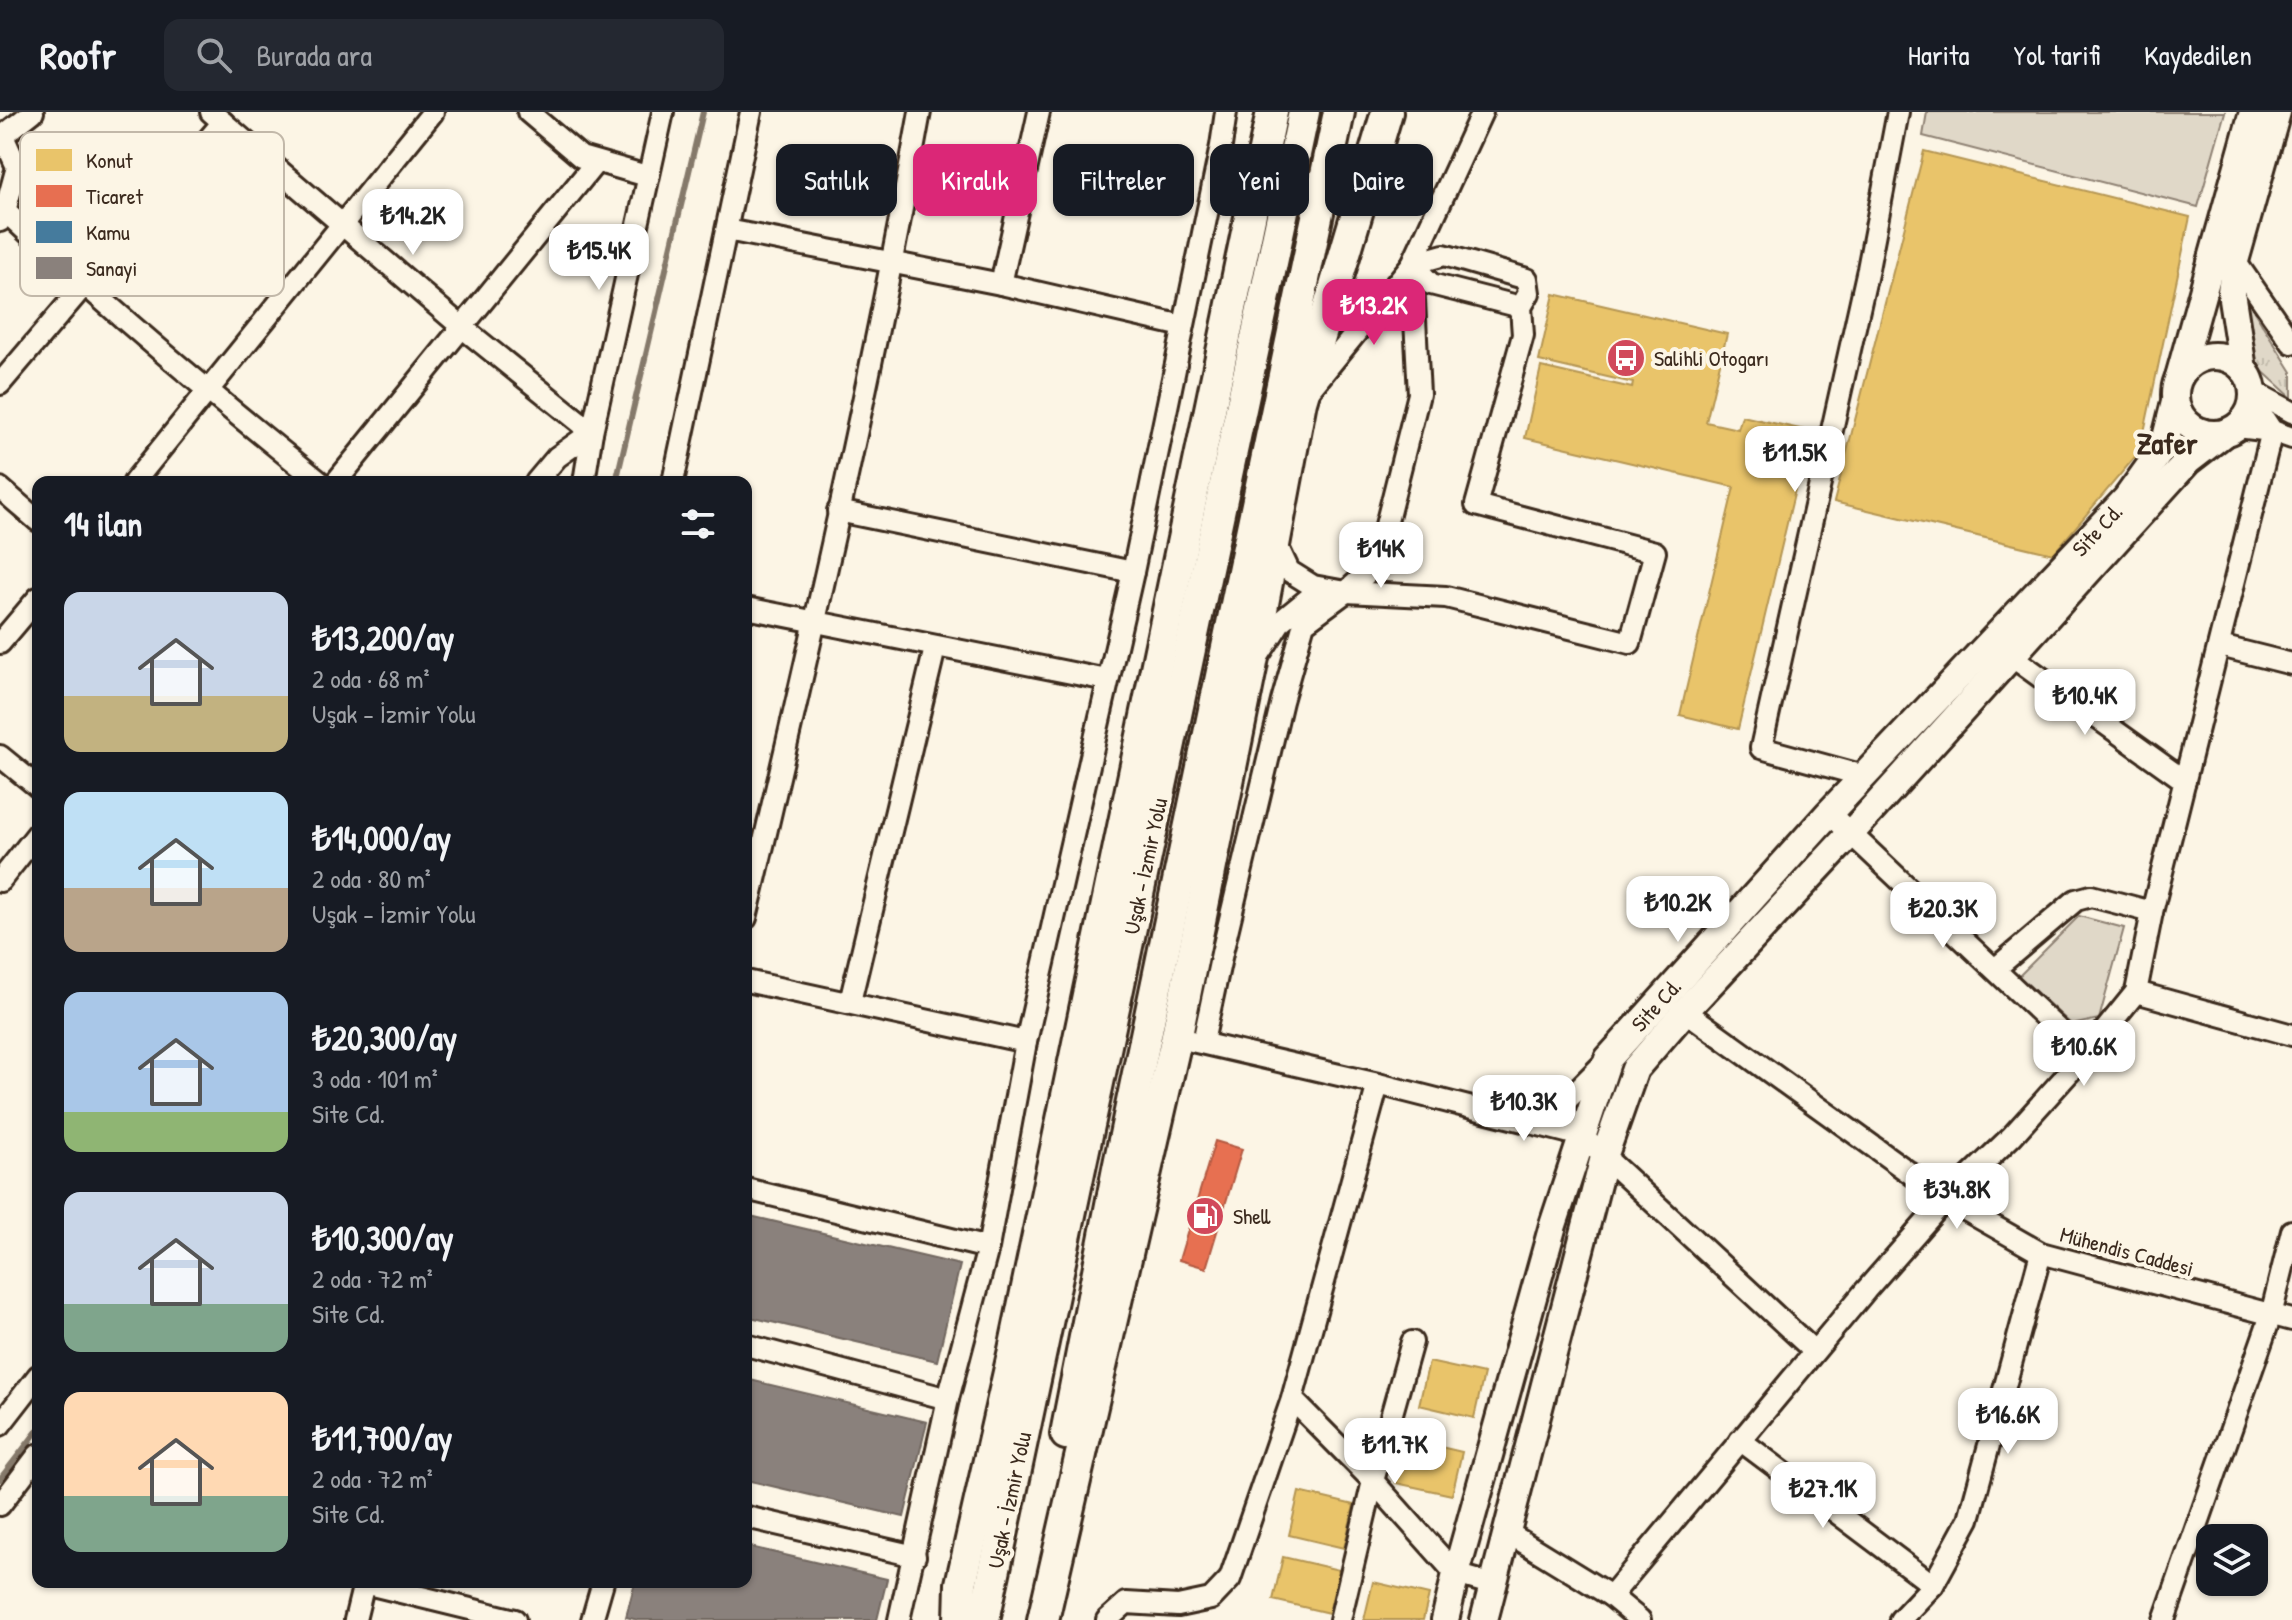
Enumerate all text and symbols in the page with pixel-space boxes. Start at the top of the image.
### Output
search box [164,19,724,91]
text: Roofr [40,29,116,81]
icon: search [192,33,236,77]
text: Burada ara [256,35,372,75]
text: Harita [1908,36,1970,74]
text: Yol tarifi [2014,36,2100,74]
text: Kaydedilen [2144,36,2252,74]
legend [20,132,284,296]
chip: Satılık [776,144,897,216]
chip: Kiralık [913,144,1037,216]
chip: Filtreler [1053,144,1194,216]
chip: Yeni [1210,144,1309,216]
chip: Daire [1325,144,1433,216]
text: Konut [86,145,133,175]
text: Ticaret [86,181,144,211]
pin: ₺14.2K [348,189,478,257]
text: ₺14.2K [380,197,446,232]
text: Kamu [86,217,130,247]
pin: ₺15.4K [534,224,664,292]
text: ₺15.4K [567,232,631,267]
text: Sanayi [86,253,138,283]
pin: ₺13.2K [1309,279,1439,347]
text: ₺13.2K [1340,287,1408,322]
bus stop icon: Salihli Otogarı [1605,337,1647,379]
place label: Salihli Otogarı [1654,343,1769,373]
district label: Zafer [2136,423,2198,463]
pin: ₺11.5K [1730,426,1860,494]
text: ₺11.5K [1763,434,1827,469]
street label: Site Cd. [2065,497,2129,563]
text: 14 ilan [64,501,142,547]
icon: filters [676,502,720,546]
pin: ₺14K [1334,522,1428,590]
text: ₺14K [1357,530,1405,565]
text: ₺13,200/ay [312,615,454,661]
icon: home [128,624,224,720]
text: 2 oda · 68 m² [312,661,429,696]
pin: ₺10.4K [2020,669,2150,737]
text: ₺10.4K [2053,677,2117,712]
text: Uşak - İzmir Yolu [312,696,476,731]
street label: Uşak - İzmir Yolu [1116,795,1174,937]
text: ₺14,000/ay [312,815,451,861]
icon: home [128,824,224,920]
text: 2 oda · 80 m² [312,861,431,896]
pin: ₺10.2K [1613,876,1743,944]
pin: ₺20.3K [1878,882,2008,950]
text: ₺10.2K [1644,884,1712,919]
text: ₺20.3K [1908,890,1978,925]
text: Uşak - İzmir Yolu [312,896,476,931]
street label: Site Cd. [1624,972,1688,1038]
text: ₺20,300/ay [312,1015,457,1061]
pin: ₺10.6K [2019,1020,2149,1088]
icon: home [128,1024,224,1120]
text: ₺10.6K [2051,1028,2117,1063]
text: 3 oda · 101 m² [312,1061,438,1096]
pin: ₺10.3K [1459,1075,1589,1143]
text: ₺10.3K [1491,1083,1557,1118]
text: Site Cd. [312,1096,385,1131]
pin: ₺34.8K [1892,1163,2022,1231]
text: ₺34.8K [1924,1171,1990,1206]
fuel station icon: Shell [1184,1195,1226,1237]
place label: Shell [1233,1201,1271,1231]
text: ₺10,300/ay [312,1215,454,1261]
street label: Mühendis Caddesi [2057,1219,2197,1283]
icon: home [128,1224,224,1320]
text: 2 oda · 72 m² [312,1261,433,1296]
text: Site Cd. [312,1296,385,1331]
pin: ₺16.6K [1943,1388,2073,1456]
text: ₺16.6K [1976,1396,2040,1431]
text: ₺11,700/ay [312,1415,452,1461]
pin: ₺11.7K [1330,1418,1460,1486]
icon: home [128,1424,224,1520]
text: ₺11.7K [1362,1426,1428,1461]
street label: Uşak - İzmir Yolu [980,1429,1038,1571]
text: 2 oda · 72 m² [312,1461,433,1496]
pin: ₺27.1K [1758,1462,1888,1530]
text: ₺27.1K [1789,1470,1857,1505]
text: Site Cd. [312,1496,385,1531]
map controls [2196,1524,2268,1596]
button: layers [2196,1524,2268,1596]

